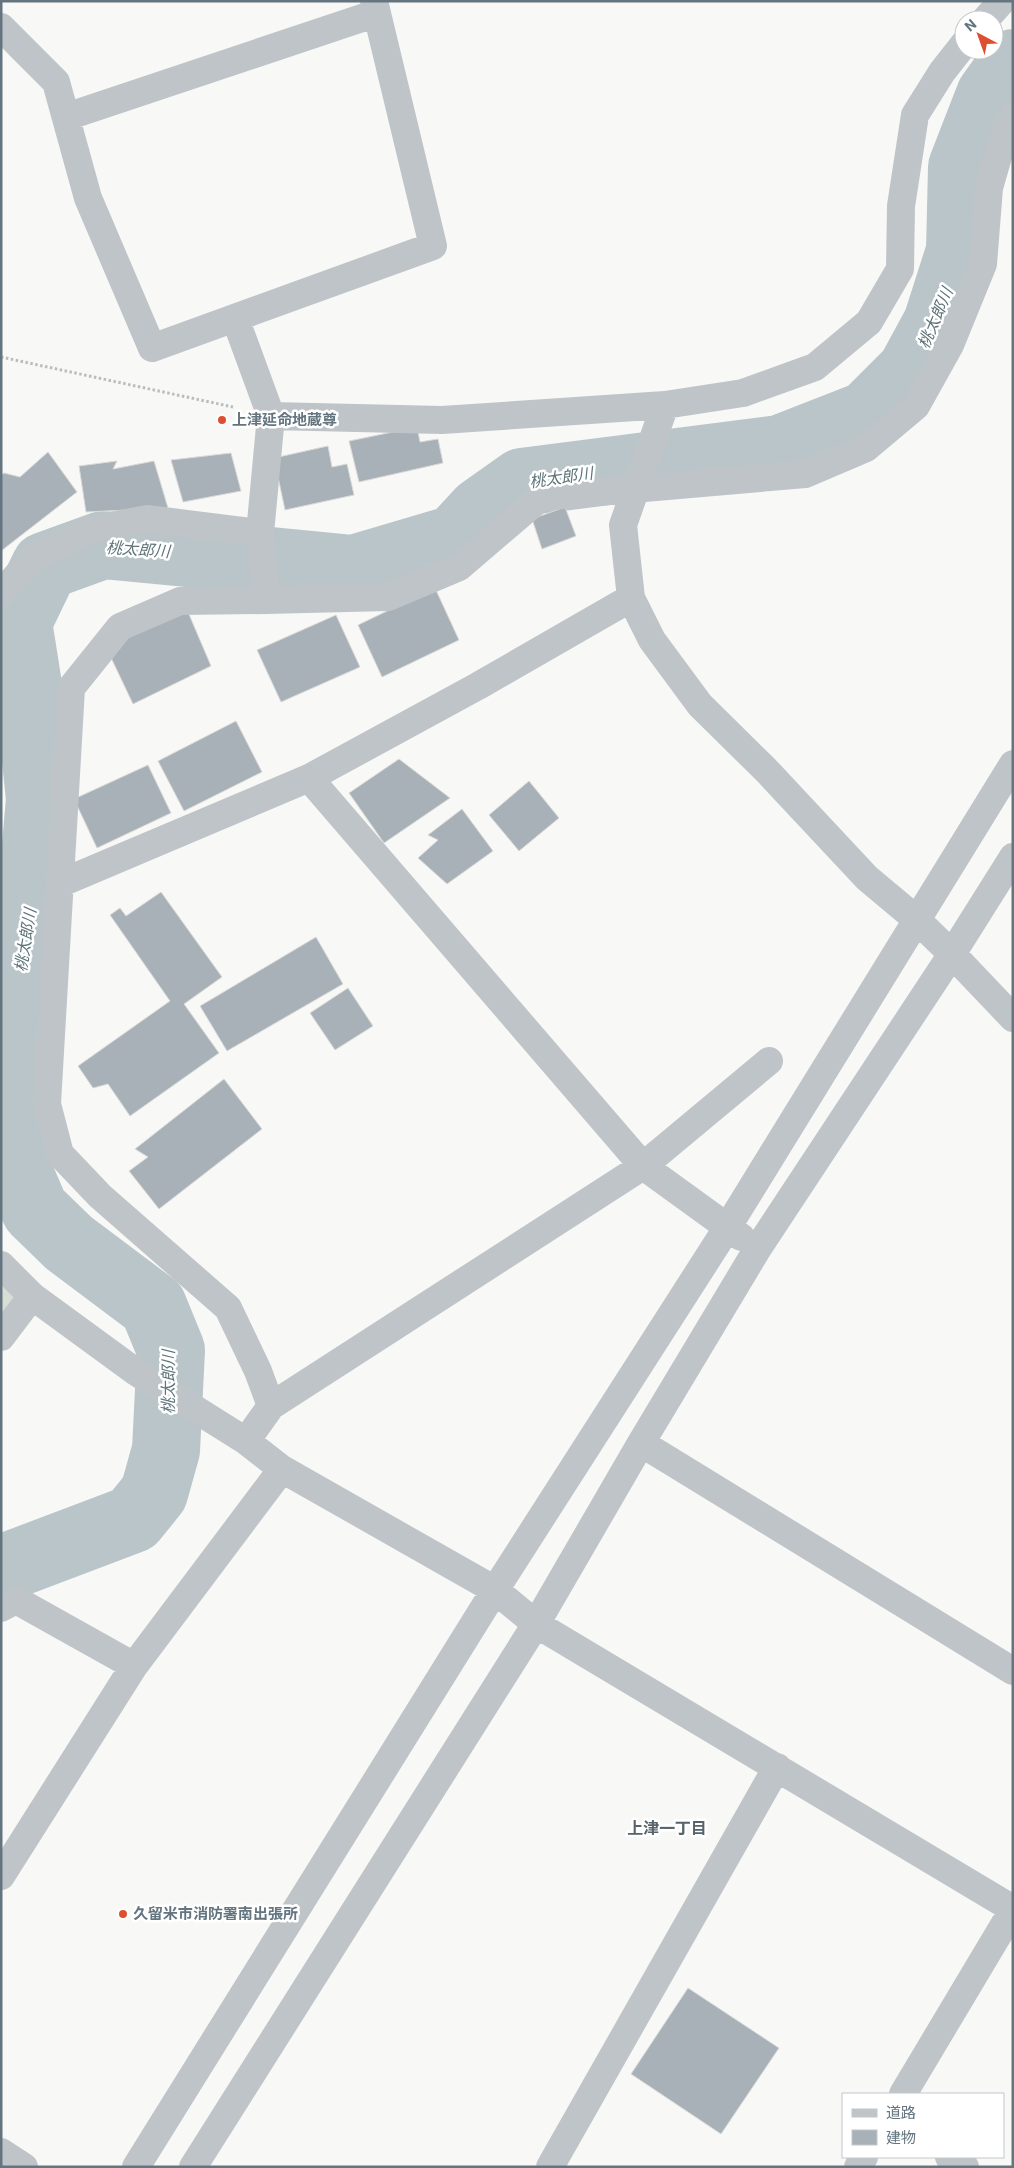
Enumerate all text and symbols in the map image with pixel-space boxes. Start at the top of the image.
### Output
north arrow [954,10,1004,60]
text: N [961,16,979,34]
water label: 桃太郎川 [914,283,957,351]
place label: 上津延命地蔵尊 [232,411,337,429]
marker: 上津延命地蔵尊 [216,414,228,426]
water label: 桃太郎川 [528,463,596,491]
water label: 桃太郎川 [105,538,173,561]
water label: 桃太郎川 [11,905,40,973]
water label: 桃太郎川 [159,1348,178,1414]
district label: 上津一丁目 [627,1819,707,1838]
place label: 久留米市消防署南出張所 [133,1905,298,1923]
marker: 久留米市消防署南出張所 [117,1908,129,1920]
legend [842,2093,1004,2158]
text: 道路 [886,2104,916,2122]
text: 建物 [886,2129,916,2147]

